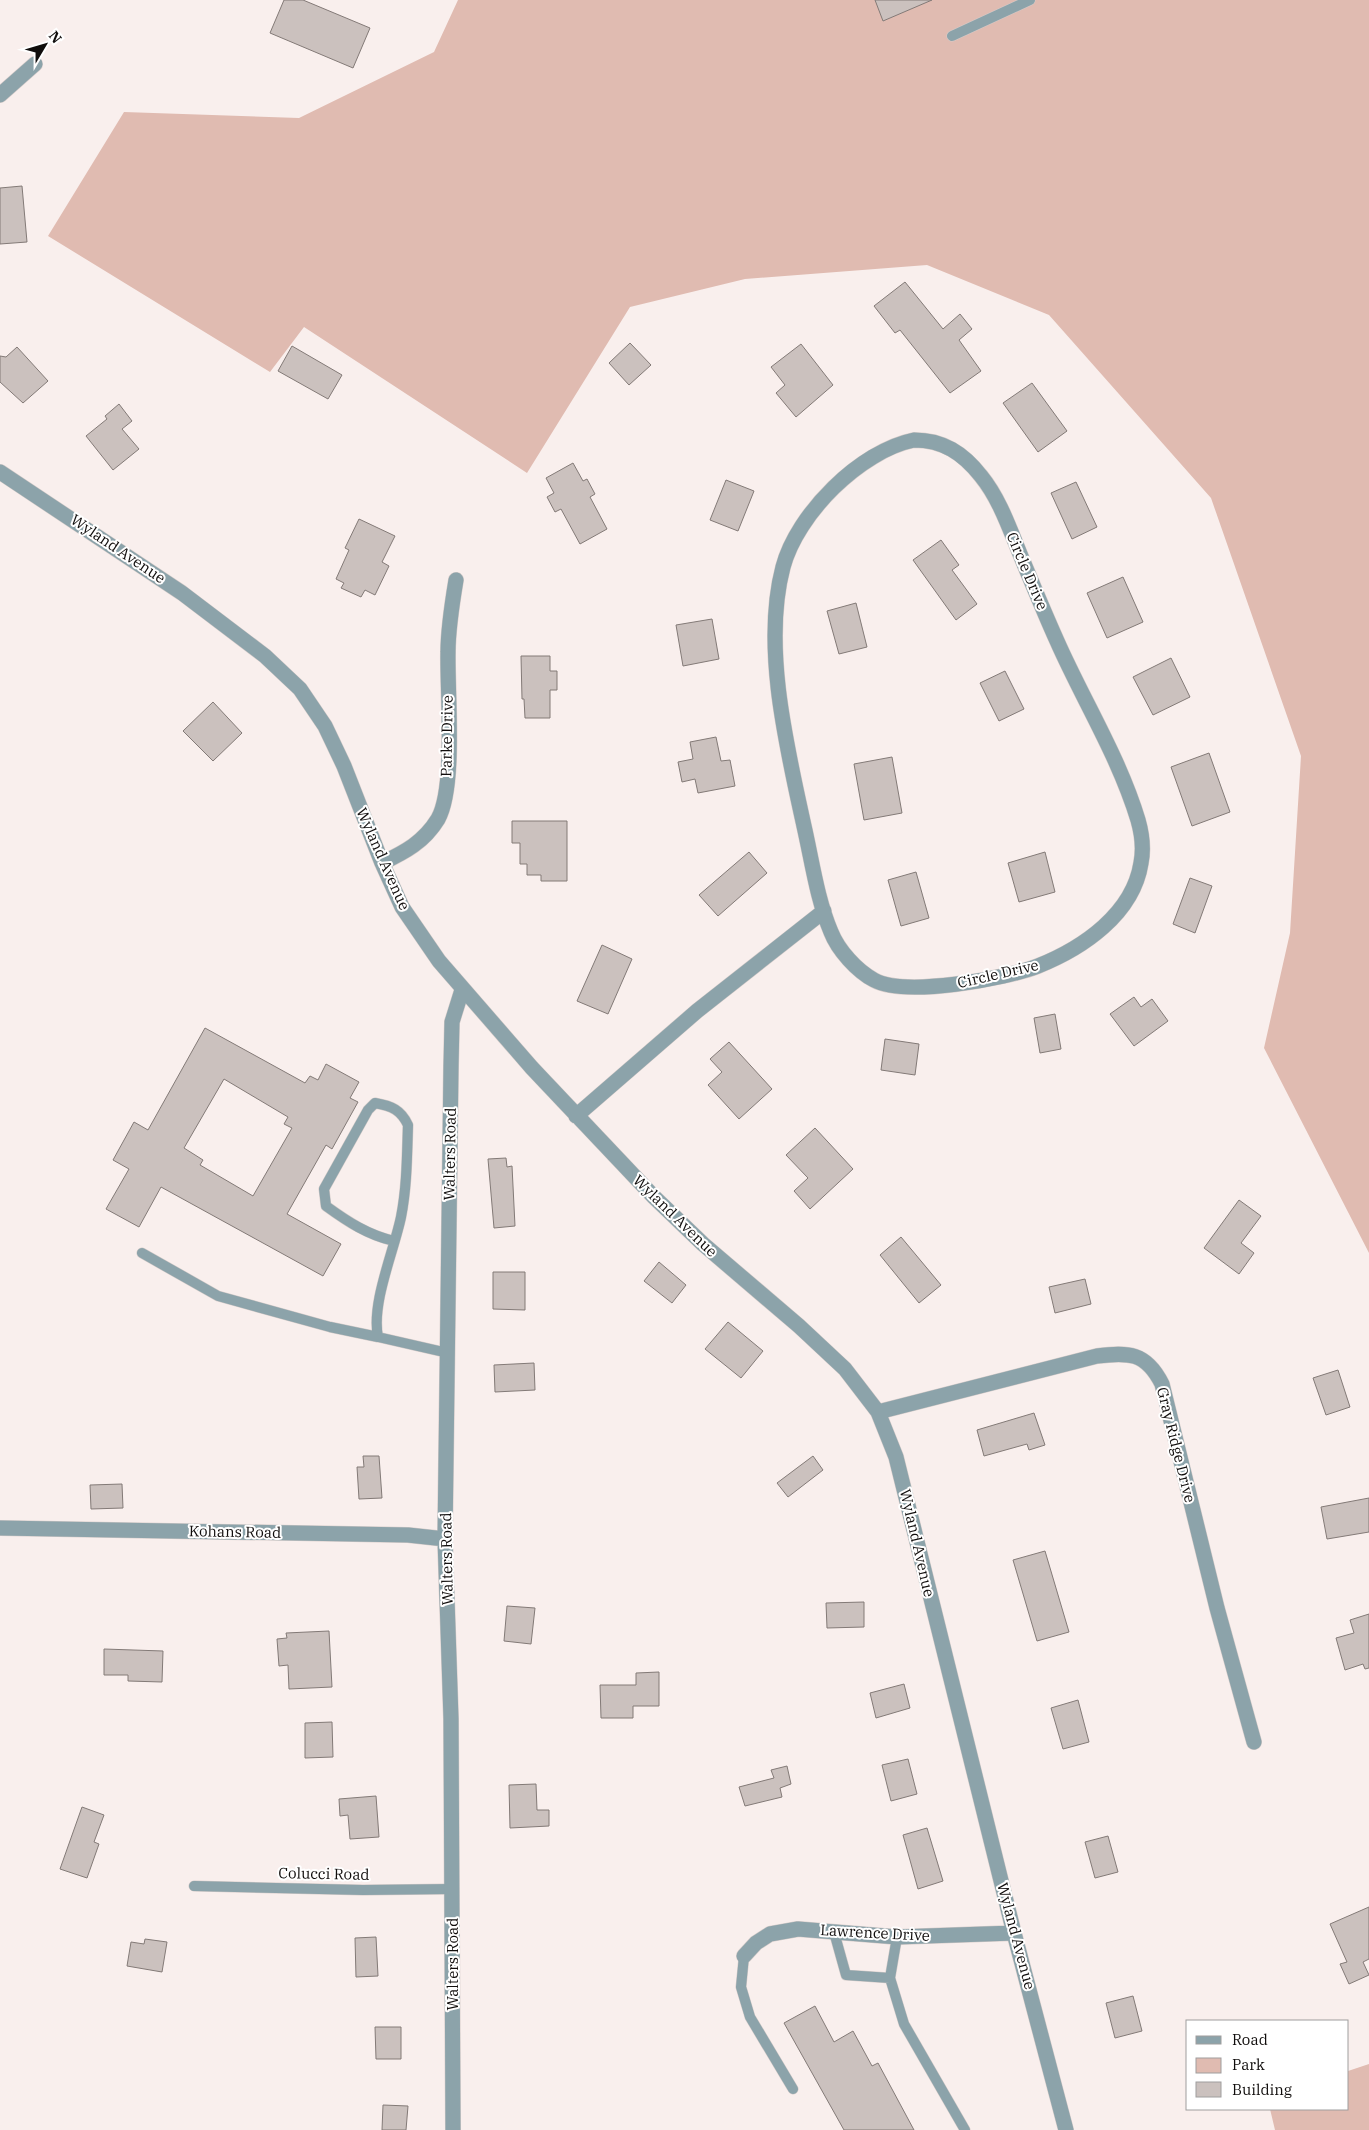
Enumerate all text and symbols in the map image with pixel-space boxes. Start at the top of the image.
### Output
north arrow [20,20,70,70]
text: N [45,27,66,47]
street label: Wyland Avenue [67,510,169,587]
street label: Circle Drive [1003,529,1052,613]
street label: Parke Drive [436,695,457,777]
street label: Wyland Avenue [352,805,415,913]
street label: Circle Drive [955,955,1040,992]
street label: Walters Road [439,1107,460,1201]
street label: Wyland Avenue [629,1171,722,1261]
street label: Gray Ridge Drive [1153,1385,1200,1505]
street label: Wyland Avenue [896,1487,939,1599]
street label: Walters Road [436,1512,457,1606]
street label: Kohans Road [189,1521,281,1542]
street label: Colucci Road [278,1863,370,1884]
street label: Wyland Avenue [993,1880,1040,1991]
street label: Walters Road [443,1918,462,2010]
street label: Lawrence Drive [820,1920,930,1945]
legend [1186,2020,1349,2110]
text: Road [1232,2030,1268,2049]
text: Park [1232,2055,1265,2074]
text: Building [1232,2080,1292,2099]

